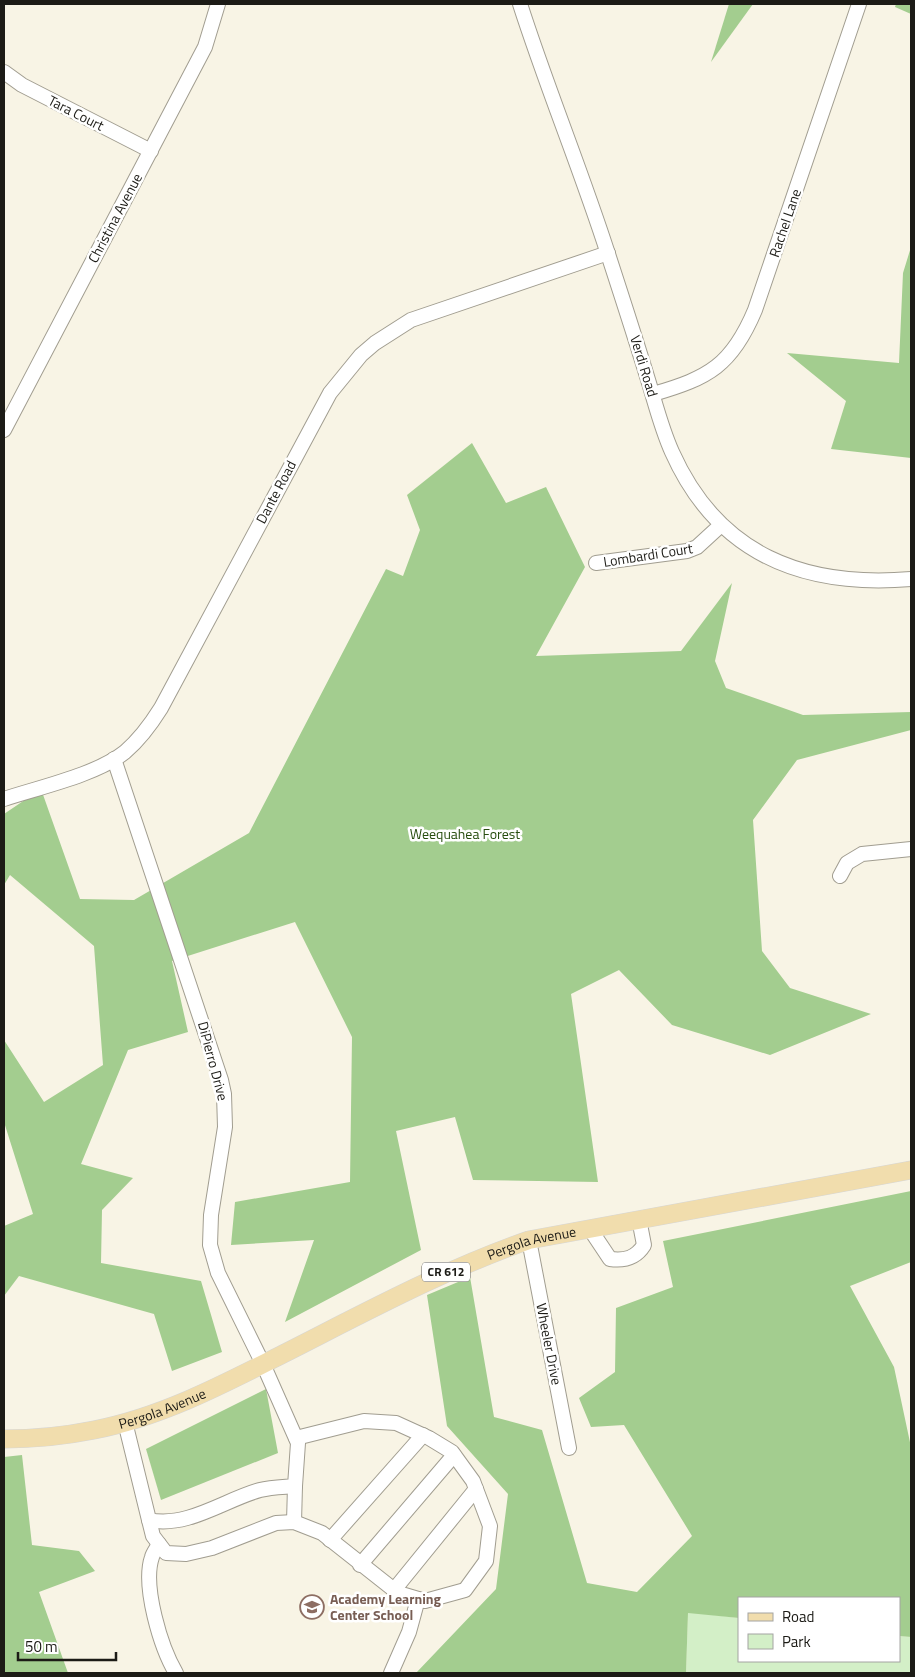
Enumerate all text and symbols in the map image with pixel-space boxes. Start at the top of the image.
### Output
street label: Tara Court [45,90,108,136]
street label: Christina Avenue [82,169,147,266]
street label: Rachel Lane [763,186,806,260]
street label: Verdi Road [625,333,664,399]
street label: Dante Road [250,456,301,527]
street label: Lombardi Court [602,537,694,572]
park label: Weequahea Forest [410,823,520,844]
street label: DiPierro Drive [193,1019,234,1103]
street label: Pergola Avenue [483,1221,578,1265]
road number: CR 612 [422,1262,470,1282]
street label: Wheeler Drive [531,1301,568,1387]
street label: Pergola Avenue [116,1382,209,1434]
place label: Academy Learning Center School [330,1588,442,1625]
school or university icon: Academy Learning Center School [299,1594,325,1620]
legend [738,1597,900,1662]
text: Road [782,1605,814,1628]
scale bar [18,1630,115,1662]
text: Park [782,1630,811,1653]
text: 50 m [25,1635,58,1658]

